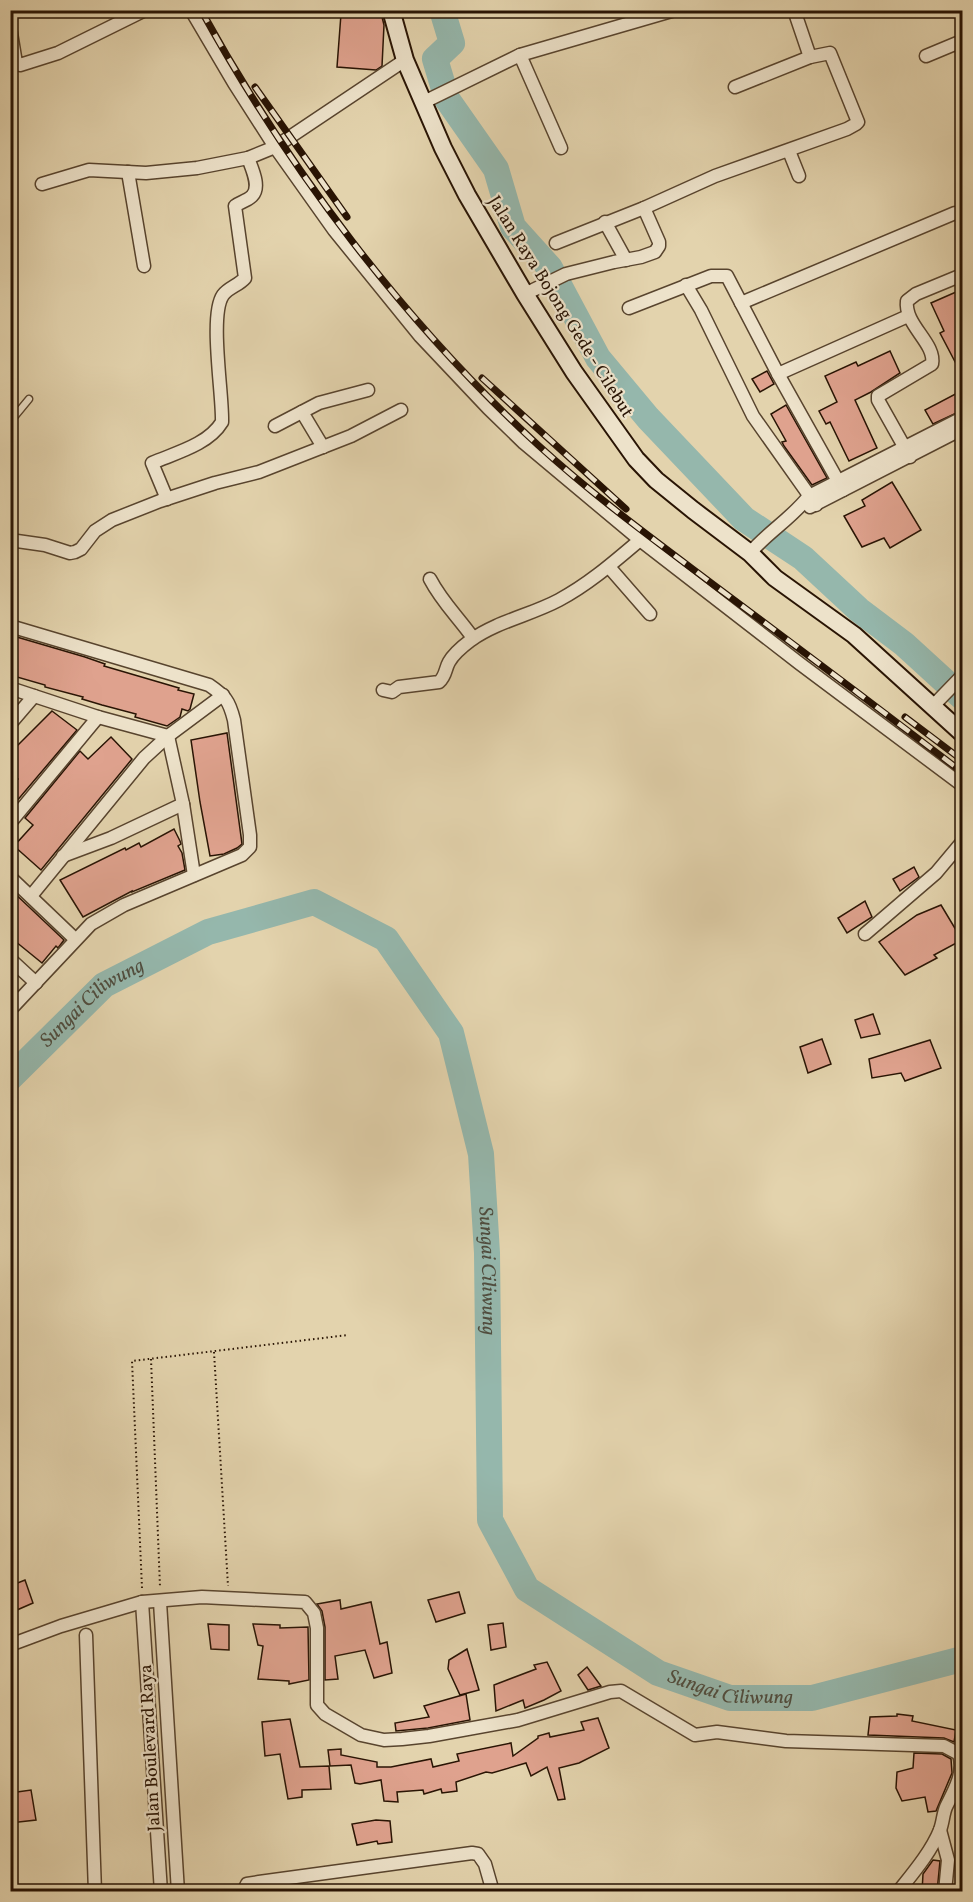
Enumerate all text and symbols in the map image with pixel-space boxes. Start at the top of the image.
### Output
street label: Jalan Raya Bojong Gede - Cilebut [481,191,639,423]
water label: Sungai Ciliwung [34,953,150,1054]
water label: Sungai Ciliwung [470,1206,502,1335]
water label: Sungai Ciliwung [663,1663,793,1713]
street label: Jalan Boulevard Raya [134,1664,168,1832]

